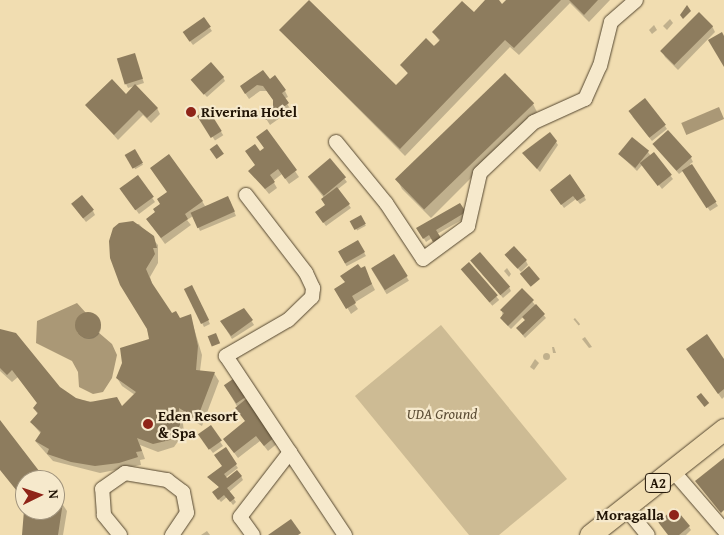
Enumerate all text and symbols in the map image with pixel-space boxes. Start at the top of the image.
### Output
place label: Riverina Hotel [201,103,297,121]
marker: Riverina Hotel [185,106,197,118]
park label: UDA Ground [407,405,477,423]
place label: Eden Resort & Spa [158,406,238,441]
marker: Eden Resort & Spa [142,418,154,430]
north arrow [15,470,65,520]
road number: A2 [644,472,672,494]
text: N [44,489,64,499]
place label: Moragalla [596,506,664,524]
marker: Moragalla [668,509,680,521]

